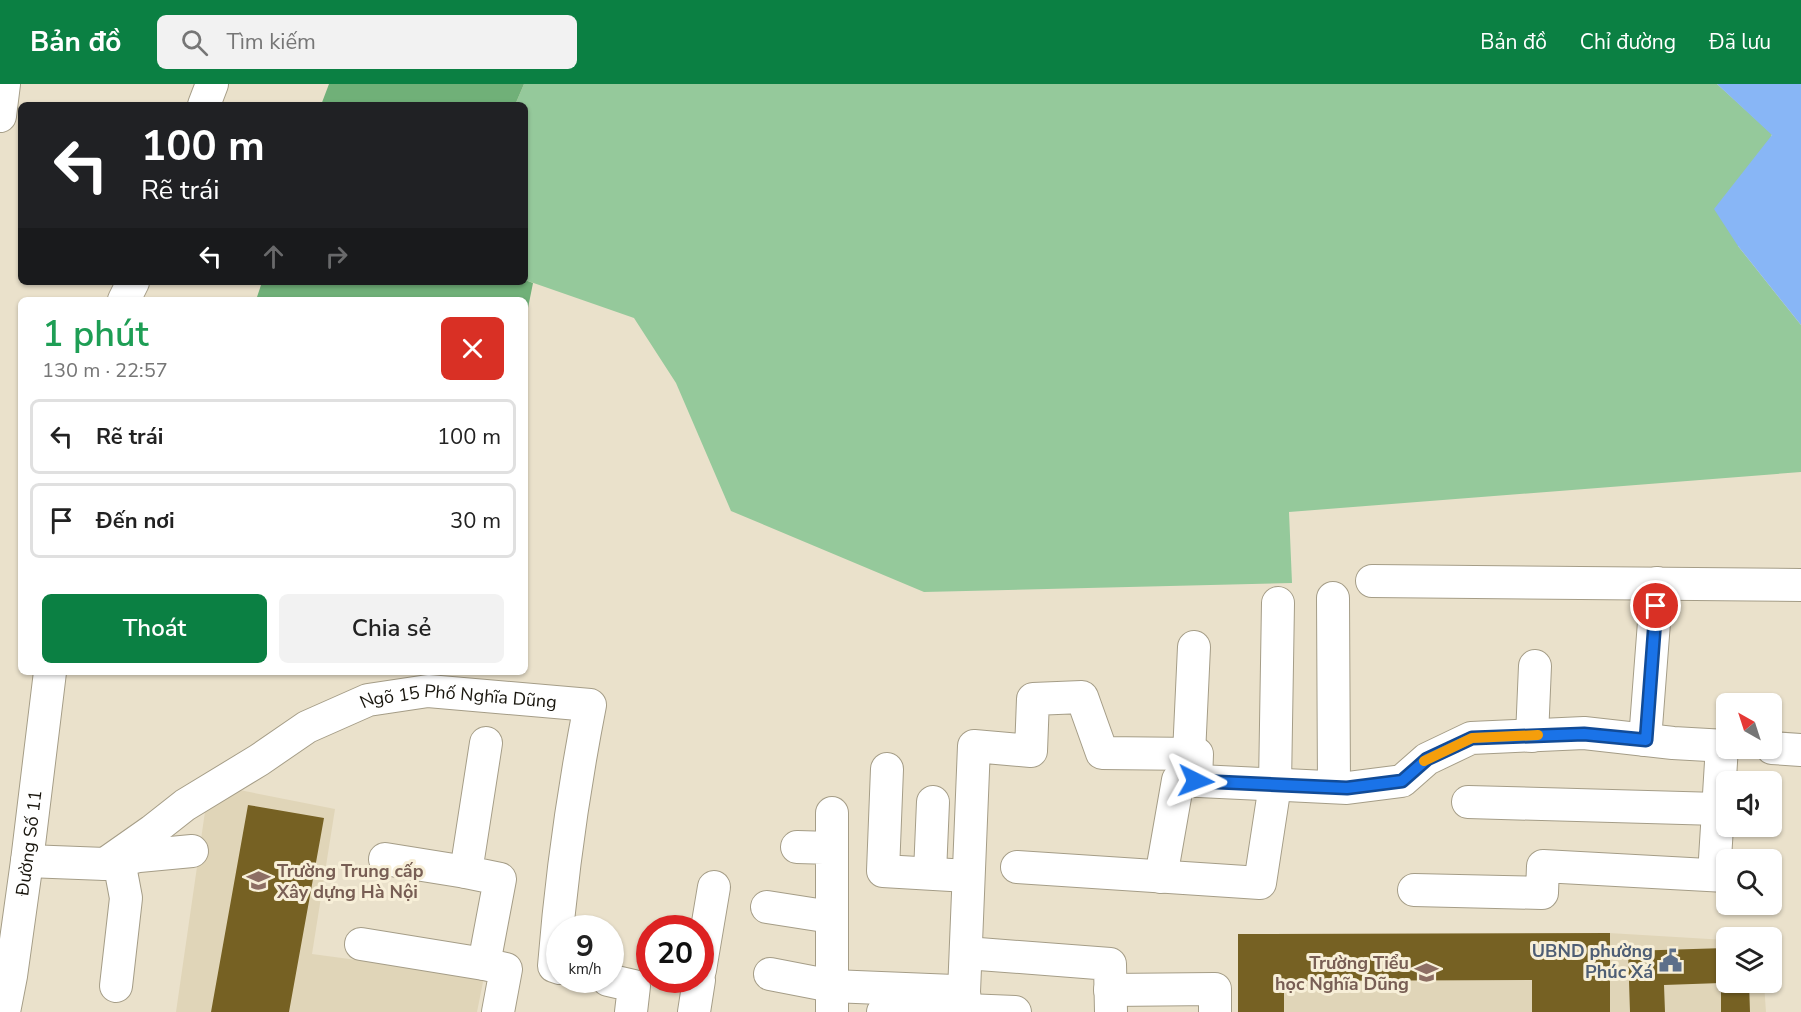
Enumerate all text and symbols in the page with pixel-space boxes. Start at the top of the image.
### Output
search box [157,15,577,69]
text: Bản đồ [30,23,121,61]
icon: search [178,26,211,59]
text: Tìm kiếm [226,27,316,57]
text: Bản đồ [1480,28,1547,56]
text: Chỉ đường [1580,28,1676,56]
text: Đã lưu [1709,28,1771,56]
text: 100 m [141,118,265,175]
icon: left [42,126,120,204]
text: Rẽ trái [141,172,220,209]
icon: left [194,240,227,273]
icon: ahead [257,240,290,273]
icon: right [320,240,353,273]
text: 1 phút [42,310,149,359]
button: close [441,317,504,380]
text: 130 m · 22:57 [42,357,168,384]
icon: left [45,420,78,453]
text: Rẽ trái [96,422,163,452]
text: 100 m [437,422,501,452]
icon: arrive [45,504,78,537]
text: Đến nơi [96,506,175,536]
text: 30 m [450,506,501,536]
pin [1630,580,1681,631]
icon: arrive [1639,589,1672,622]
button: Thoát [42,594,267,663]
button: Chia sẻ [279,594,504,663]
street label: Ngõ 15 Phố Nghĩa Dũng [356,679,558,714]
north arrow [1716,693,1782,759]
map controls [1716,693,1782,993]
position arrow [1164,749,1228,813]
button: sound [1716,771,1782,837]
street label: Đường Số 11 [10,789,48,898]
button: search [1716,849,1782,915]
place label: Trường Trung cấp Xây dựng Hà Nội [276,859,424,904]
school or university icon: Trường Trung cấp Xây dựng Hà Nội [246,868,272,894]
speed limit sign: 20 [636,915,714,993]
text: 9 [576,926,594,967]
button: layers [1716,927,1782,993]
place label: UBND phường Phúc Xá [1532,939,1653,984]
public building icon: UBND phường Phúc Xá [1658,948,1684,974]
place label: Trường Tiểu học Nghĩa Dũng [1275,951,1409,996]
text: km/h [568,959,602,979]
school or university icon: Trường Tiểu học Nghĩa Dũng [1414,960,1440,986]

